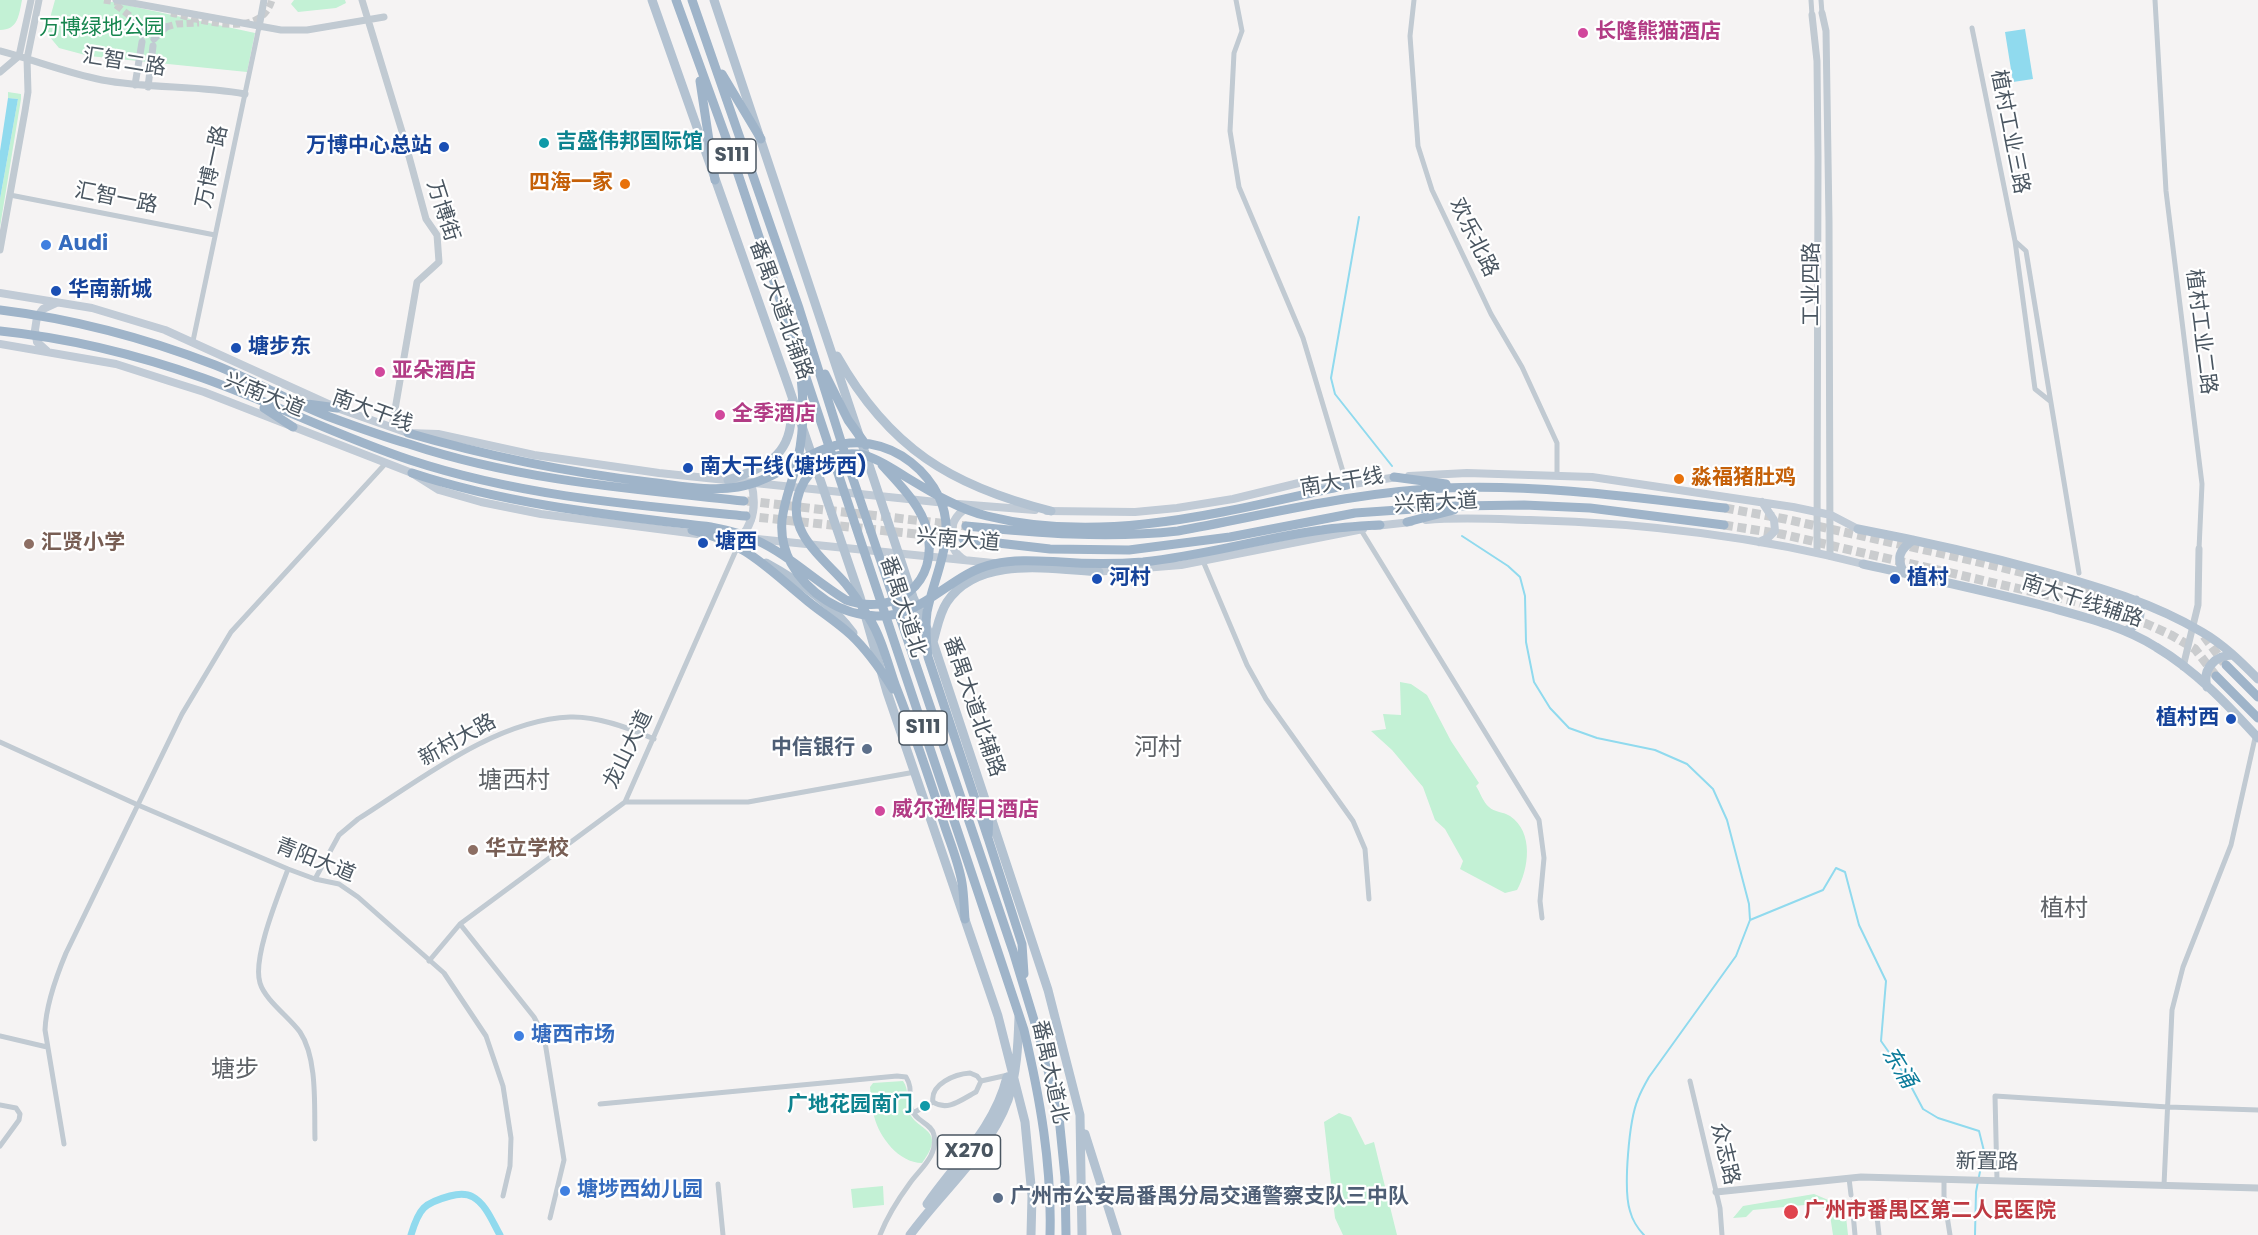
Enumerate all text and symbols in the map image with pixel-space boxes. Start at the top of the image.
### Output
park label: 万博绿地公园 [39,16,165,42]
place label: 长隆熊猫酒店 [1595,20,1721,46]
marker: 长隆熊猫酒店 [1576,26,1590,40]
street label: 汇智二路 [81,44,167,82]
street label: 植村工业三路 [1985,68,2033,196]
street label: 万博一路 [192,123,234,211]
place label: 吉盛伟邦国际馆 [556,130,703,156]
place label: 万博中心总站 [306,134,432,160]
marker: 吉盛伟邦国际馆 [537,136,551,150]
road number: S111 [708,139,756,173]
marker: 万博中心总站 [437,140,451,154]
place label: 四海一家 [529,171,613,197]
street label: 万博街 [420,177,464,245]
marker: 四海一家 [618,177,632,191]
street label: 汇智一路 [72,179,160,219]
street label: 欢乐北路 [1443,195,1503,281]
place label: Audi [58,232,108,258]
street label: 番禺大道北铺路 [743,237,817,383]
marker: Audi [39,238,53,252]
street label: 工业四路 [1800,242,1826,326]
street label: 植村工业二路 [2180,268,2220,396]
place label: 华南新城 [68,278,152,304]
marker: 华南新城 [49,284,63,298]
place label: 塘步东 [248,335,311,361]
marker: 塘步东 [229,341,243,355]
place label: 亚朵酒店 [392,359,476,385]
marker: 亚朵酒店 [373,365,387,379]
street label: 兴南大道 [220,369,308,423]
street label: 南大干线 [328,386,416,438]
place label: 全季酒店 [732,402,816,428]
marker: 全季酒店 [713,408,727,422]
place label: 南大干线(塘埗西) [700,455,867,481]
marker: 南大干线(塘埗西) [681,461,695,475]
street label: 南大干线 [1299,464,1385,502]
place label: 淼福猪肚鸡 [1691,466,1796,492]
marker: 淼福猪肚鸡 [1672,472,1686,486]
street label: 兴南大道 [1393,489,1479,519]
street label: 兴南大道 [915,525,1001,557]
place label: 塘西 [715,530,757,556]
place label: 汇贤小学 [41,531,125,557]
marker: 塘西 [696,536,710,550]
marker: 汇贤小学 [22,537,36,551]
street label: 番禺大道北 [874,553,930,661]
place label: 河村 [1109,566,1151,592]
place label: 植村 [1907,566,1949,592]
street label: 南大干线辅路 [2018,571,2146,633]
marker: 河村 [1090,572,1104,586]
marker: 植村 [1888,572,1902,586]
street label: 番禺大道北辅路 [937,633,1009,781]
place label: 植村西 [2156,706,2219,732]
street label: 龙山大道 [599,707,659,793]
street label: 新村大路 [415,710,501,772]
road number: S111 [899,711,947,745]
marker: 植村西 [2224,712,2238,726]
district label: 河村 [1134,735,1182,763]
place label: 中信银行 [771,736,855,762]
marker: 中信银行 [860,742,874,756]
district label: 塘西村 [478,768,550,796]
place label: 威尔逊假日酒店 [892,798,1039,824]
marker: 威尔逊假日酒店 [873,804,887,818]
street label: 青阳大道 [271,834,359,888]
place label: 华立学校 [485,837,569,863]
marker: 华立学校 [466,843,480,857]
district label: 植村 [2040,896,2088,924]
street label: 番禺大道北 [1026,1018,1072,1126]
place label: 塘西市场 [531,1023,615,1049]
marker: 塘西市场 [512,1029,526,1043]
water label: 东涌 [1875,1042,1921,1094]
district label: 塘步 [211,1057,259,1085]
place label: 广地花园南门 [787,1093,913,1119]
marker: 广地花园南门 [918,1099,932,1113]
street label: 众志路 [1705,1120,1743,1188]
road number: X270 [938,1135,1000,1169]
street label: 新置路 [1955,1150,2019,1176]
place label: 塘埗西幼儿园 [577,1178,703,1204]
marker: 塘埗西幼儿园 [558,1184,572,1198]
place label: 广州市公安局番禺分局交通警察支队三中队 [1010,1185,1409,1211]
marker: 广州市公安局番禺分局交通警察支队三中队 [991,1191,1005,1205]
place label: 广州市番禺区第二人民医院 [1804,1199,2056,1225]
marker: 广州市番禺区第二人民医院 [1782,1203,1800,1221]

